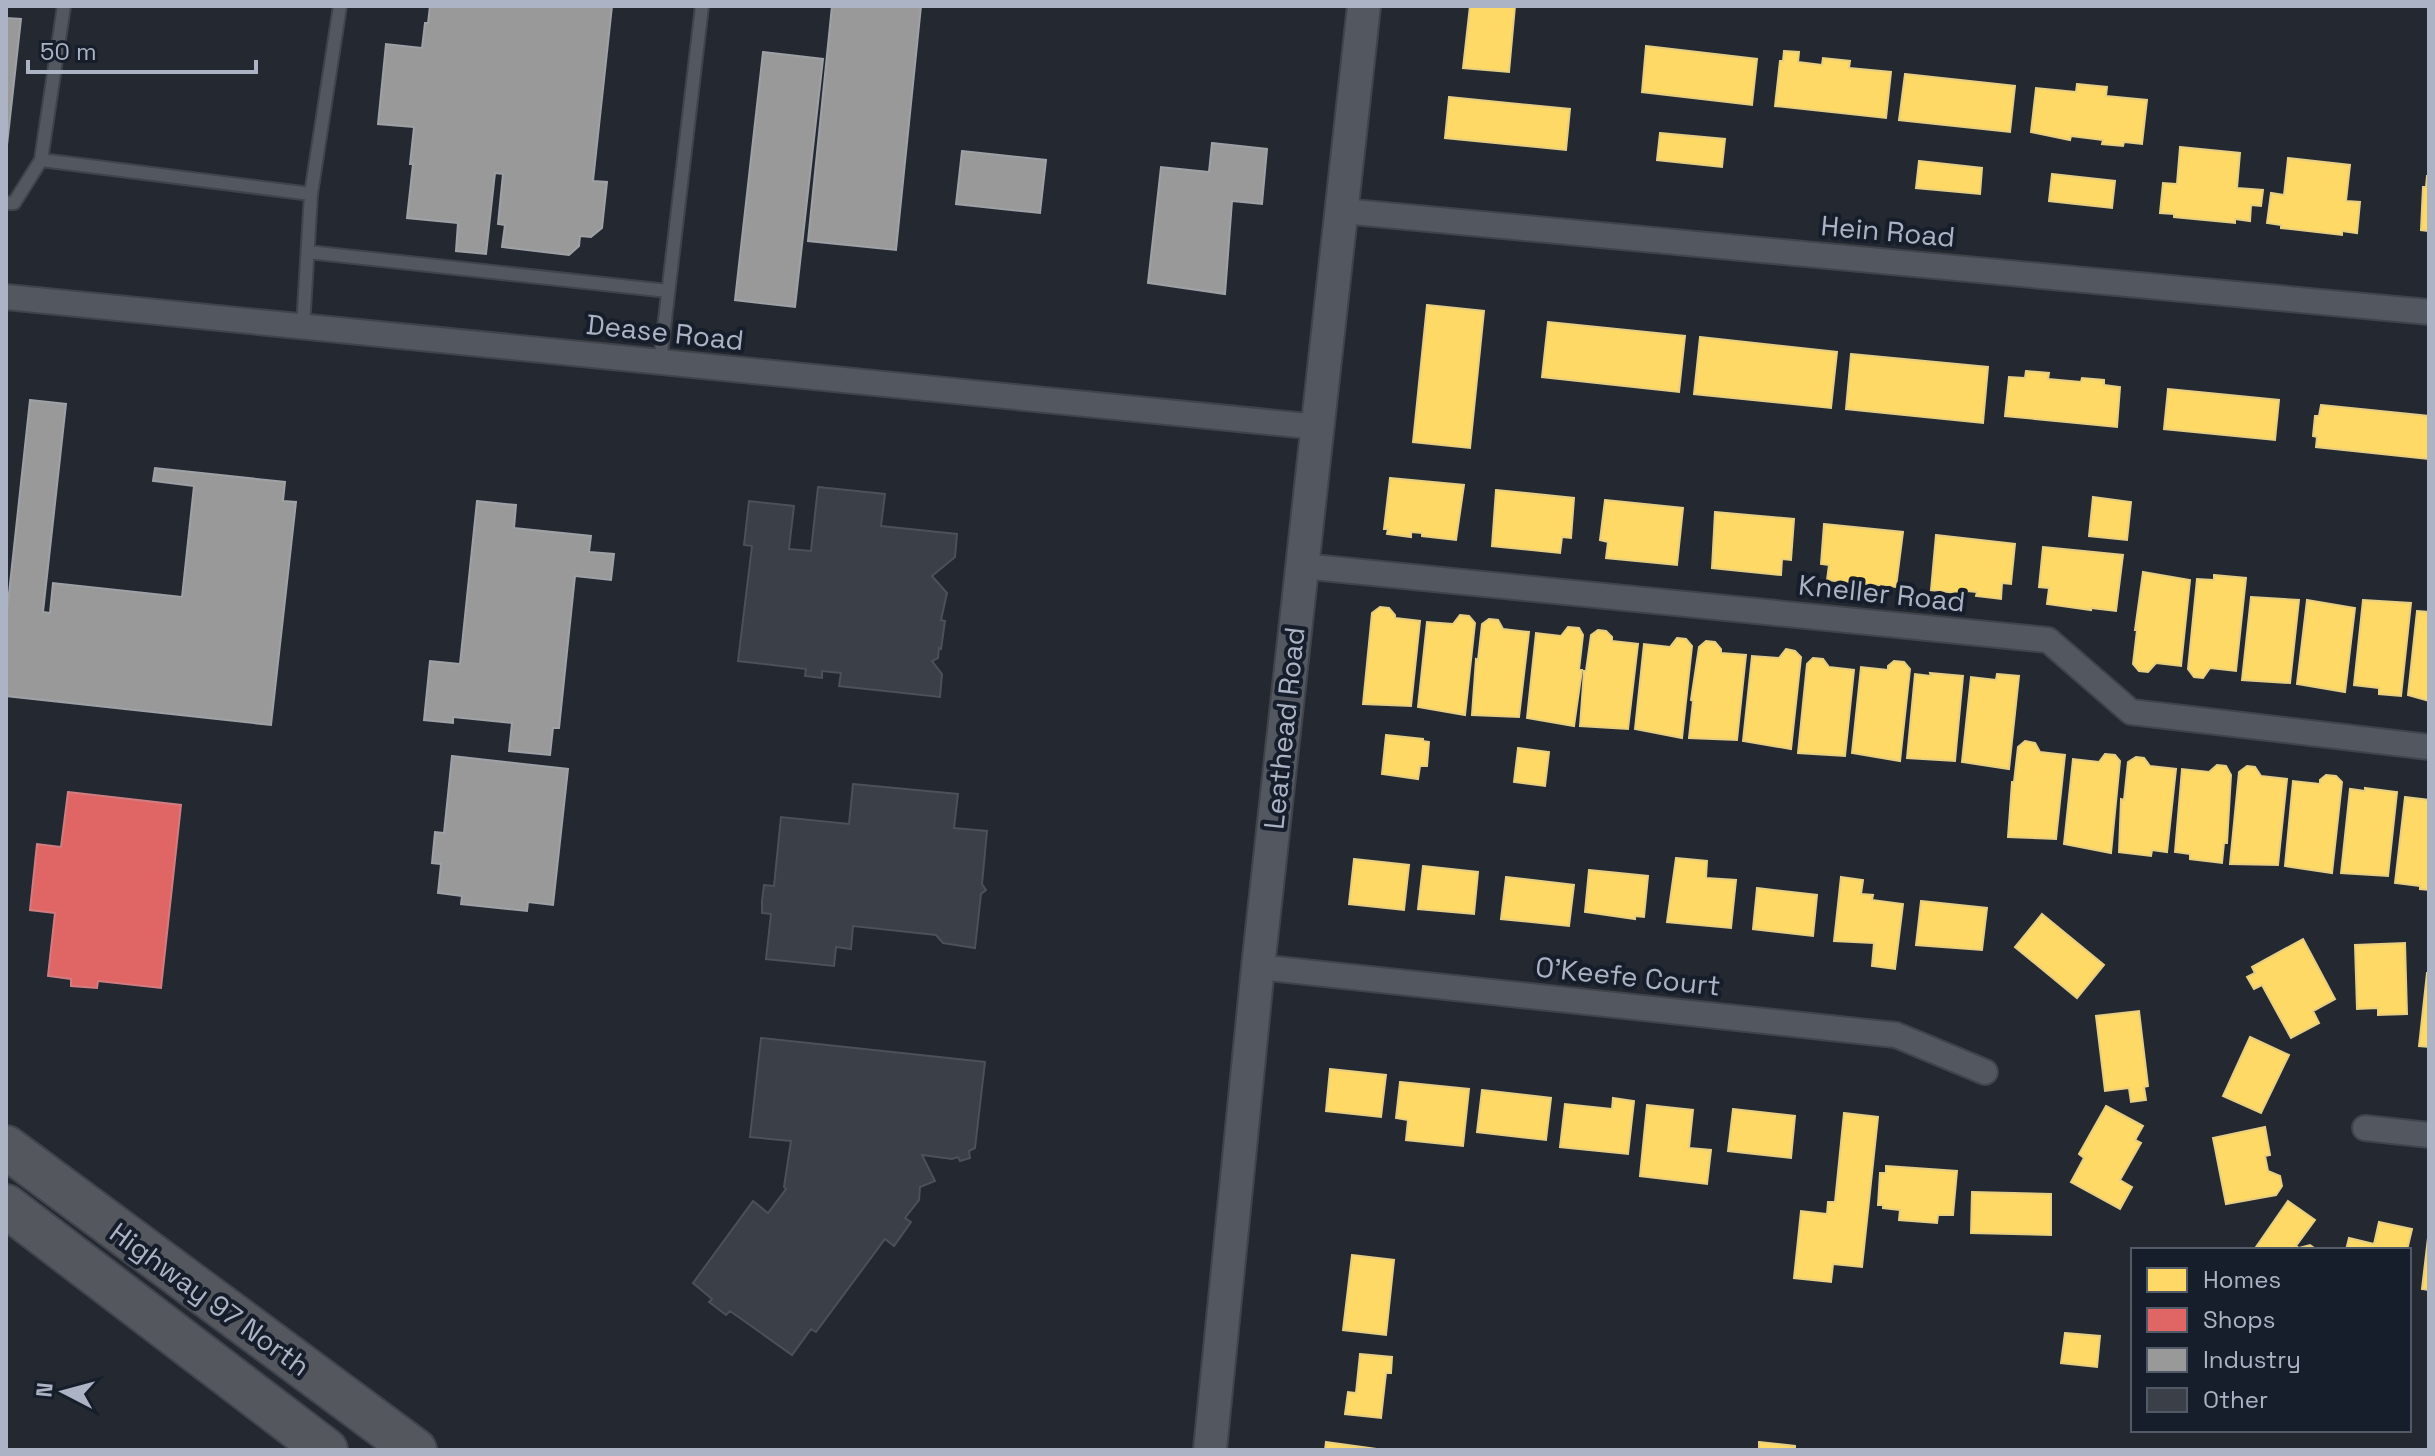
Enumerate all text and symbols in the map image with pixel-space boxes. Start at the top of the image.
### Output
scale bar [28,24,256,74]
text: 50 m [40,36,97,67]
street label: Hein Road [1819,207,1957,255]
street label: Dease Road [584,306,746,358]
street label: Kneller Road [1797,566,1967,620]
street label: Leathead Road [1255,625,1313,831]
street label: O'Keefe Court [1534,948,1722,1004]
street label: Highway 97 North [103,1214,317,1384]
legend [2131,1248,2411,1432]
text: Homes [2203,1264,2281,1295]
text: Shops [2203,1304,2275,1335]
text: Industry [2203,1344,2301,1375]
north arrow [24,1352,104,1432]
text: N [29,1381,59,1399]
text: Other [2203,1384,2268,1415]

